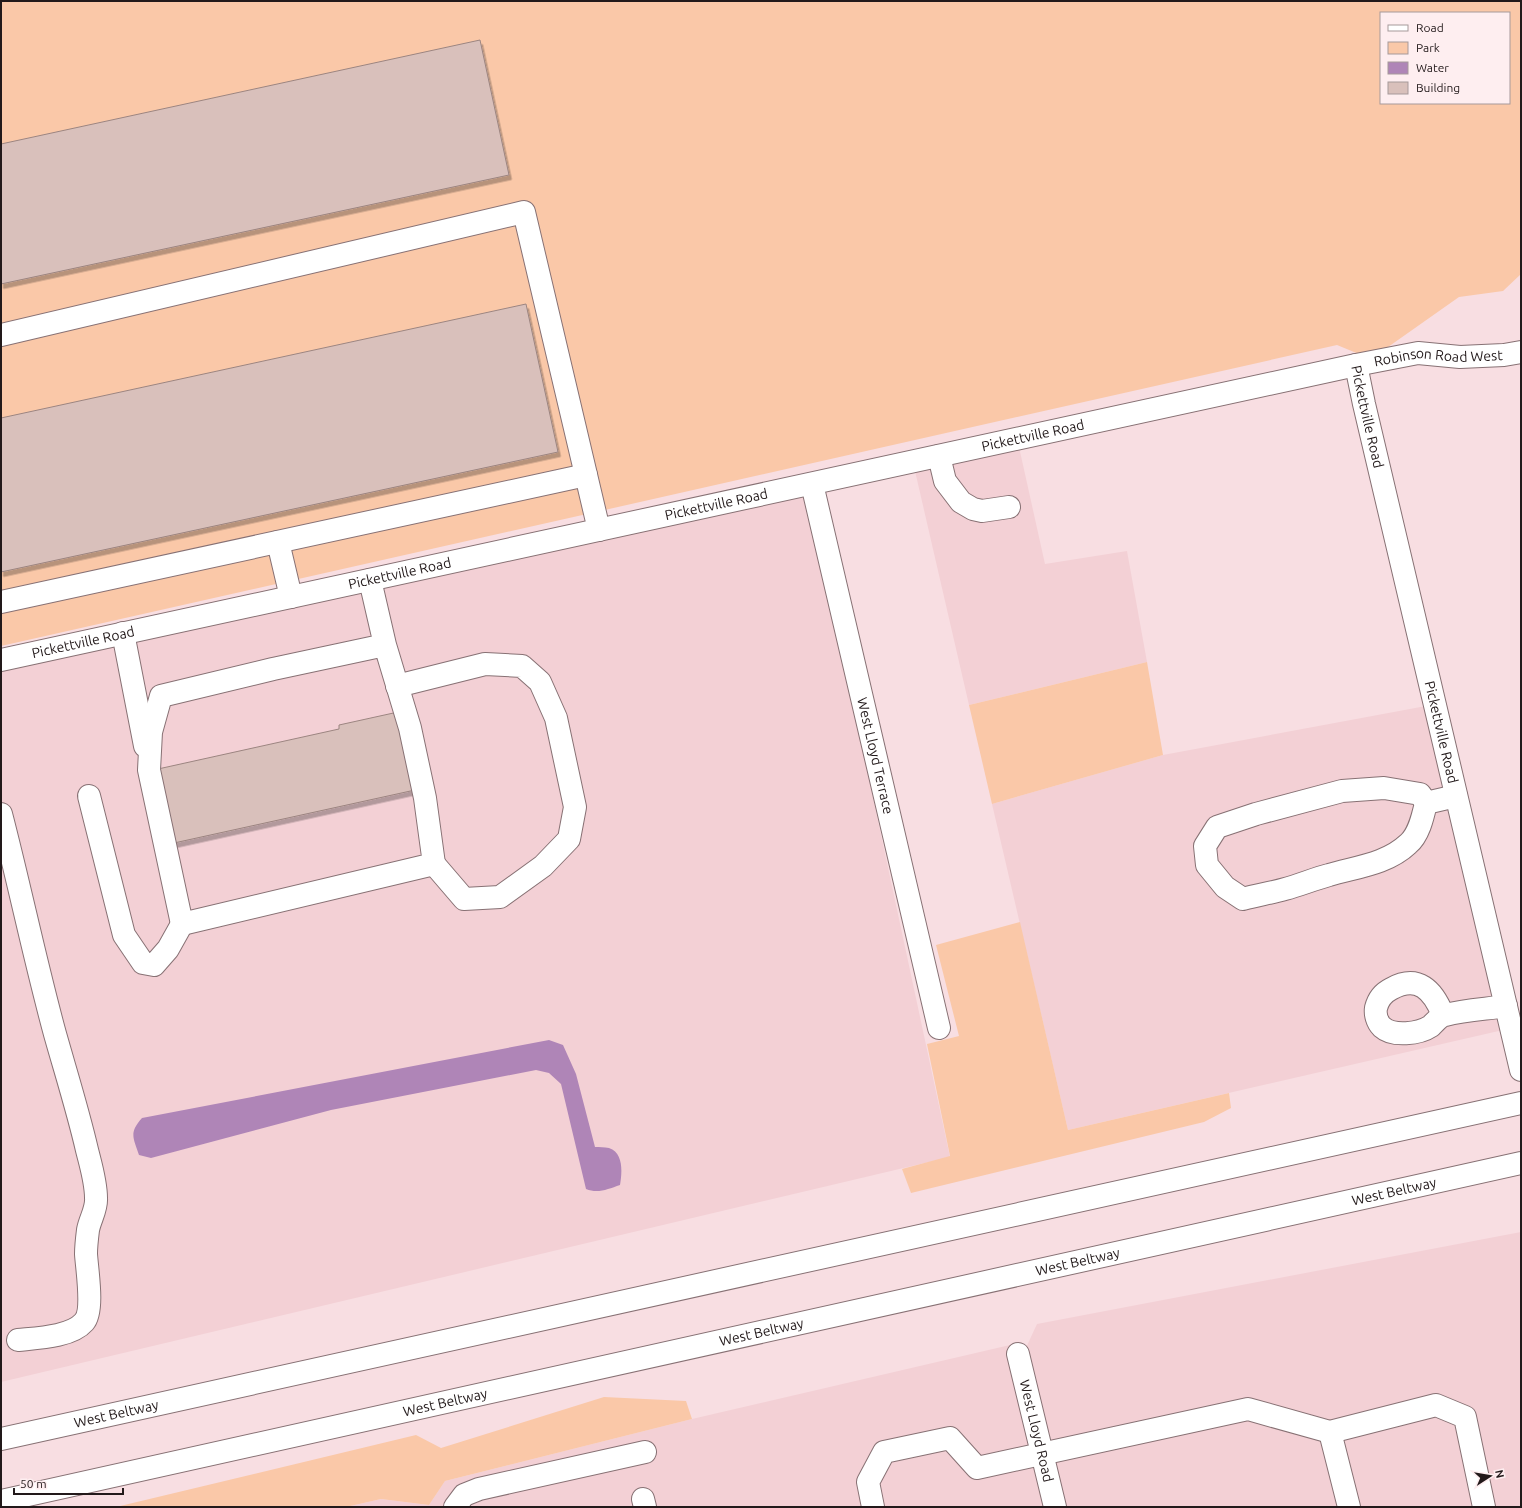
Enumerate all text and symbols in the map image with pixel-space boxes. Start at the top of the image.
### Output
legend [1380,12,1510,104]
text: Road [1416,21,1444,34]
text: Park [1416,41,1440,54]
text: Water [1416,61,1449,74]
text: Building [1416,81,1460,94]
street label: Robinson Road West [1373,345,1504,369]
street label: Pickettville Road [1348,364,1387,470]
street label: Pickettville Road [980,416,1086,454]
street label: Pickettville Road [663,485,769,523]
street label: Pickettville Road [347,554,453,592]
street label: Pickettville Road [30,623,136,661]
street label: Pickettville Road [1422,679,1461,785]
street label: West Lloyd Terrace [854,696,897,816]
street label: West Beltway [1350,1174,1438,1208]
street label: West Beltway [1034,1244,1122,1279]
street label: West Beltway [718,1315,805,1349]
street label: West Lloyd Road [1016,1378,1057,1484]
street label: West Beltway [401,1385,489,1419]
street label: West Beltway [73,1396,160,1431]
north arrow [1470,1456,1510,1496]
text: N [1493,1469,1507,1479]
scale bar [14,1470,123,1496]
text: 50 m [20,1477,47,1490]

